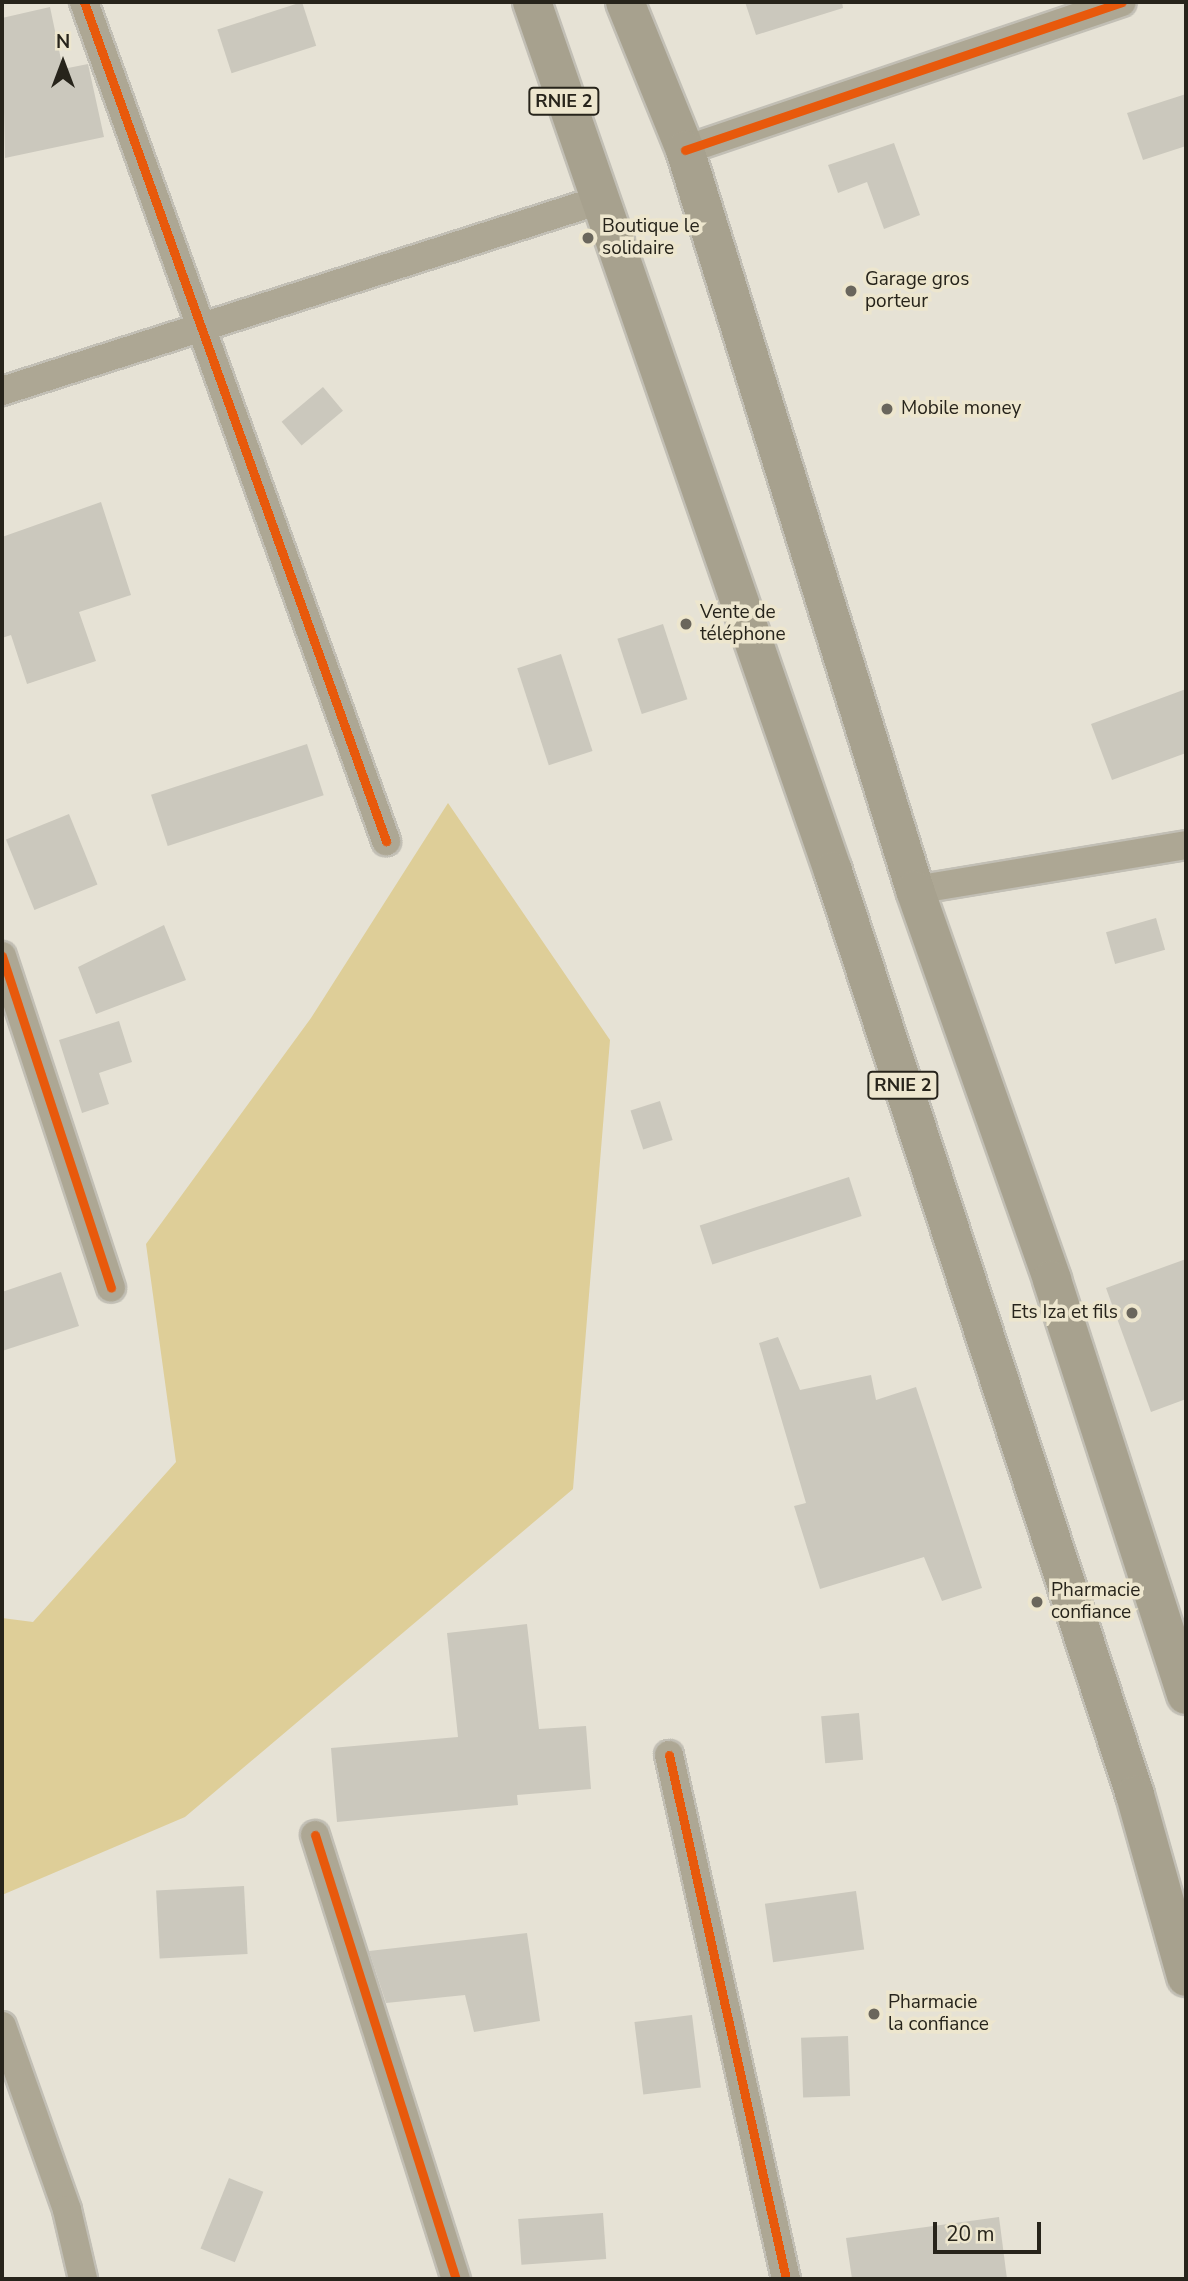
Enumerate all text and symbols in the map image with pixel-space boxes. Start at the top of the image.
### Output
north arrow [28,28,98,98]
text: N [56,29,70,55]
road number: RNIE 2 [527,86,601,116]
place label: Boutique le solidaire [602,216,699,260]
marker: Boutique le solidaire [580,230,596,246]
place label: Garage gros porteur [865,269,969,313]
marker: Garage gros porteur [843,283,859,299]
place label: Mobile money [901,398,1021,420]
marker: Mobile money [879,401,895,417]
place label: Vente de téléphone [700,602,786,646]
marker: Vente de téléphone [678,616,694,632]
road number: RNIE 2 [866,1070,940,1100]
place label: Ets Iza et fils [1011,1302,1118,1324]
marker: Ets Iza et fils [1124,1305,1140,1321]
place label: Pharmacie confiance [1051,1580,1140,1624]
marker: Pharmacie confiance [1029,1594,1045,1610]
place label: Pharmacie la confiance [888,1992,989,2036]
marker: Pharmacie la confiance [866,2006,882,2022]
scale bar [936,2208,1044,2252]
text: 20 m [946,2220,995,2248]

